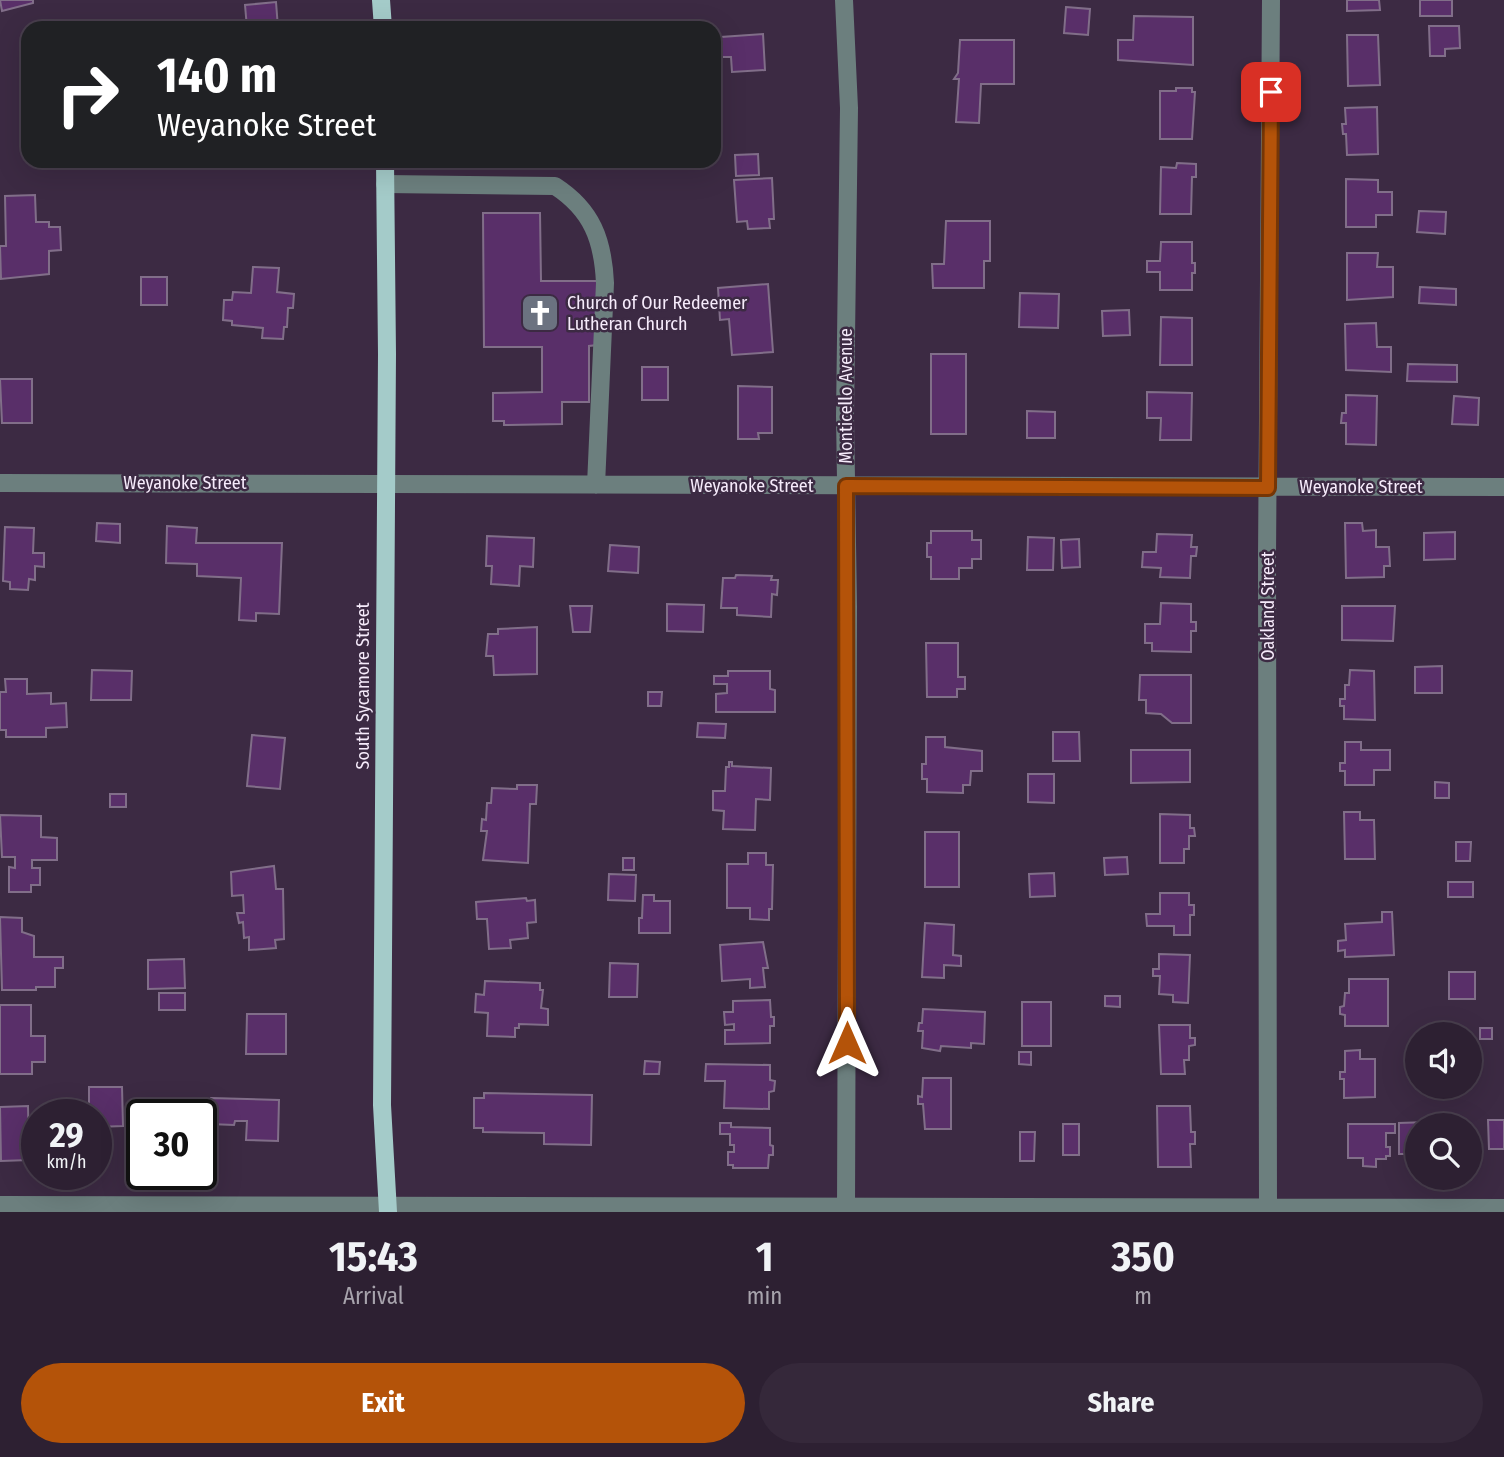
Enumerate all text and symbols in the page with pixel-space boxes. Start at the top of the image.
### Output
text: 140 m [157,46,277,105]
icon: right [42,49,133,140]
pin [1241,62,1301,122]
icon: arrive [1252,73,1290,111]
text: Weyanoke Street [157,106,376,144]
church icon: Church of Our Redeemer Lutheran Church [519,292,561,334]
place label: Church of Our Redeemer Lutheran Church [567,292,748,335]
street label: Monticello Avenue [835,328,857,464]
street label: Weyanoke Street [123,472,247,494]
street label: Weyanoke Street [690,475,814,497]
street label: Weyanoke Street [1299,476,1423,498]
street label: Oakland Street [1257,551,1279,661]
street label: South Sycamore Street [352,602,374,769]
position arrow [810,1006,884,1080]
map controls [1405,1022,1482,1190]
button: sound [1405,1022,1482,1099]
speed limit sign: 30 [126,1099,217,1190]
button: search [1405,1113,1482,1190]
text: 29 [49,1114,84,1156]
text: km/h [46,1151,87,1173]
text: 15:43 [329,1232,418,1282]
text: 1 [756,1232,774,1282]
text: 350 [1112,1232,1175,1282]
text: Arrival [343,1282,404,1310]
text: min [747,1282,782,1310]
text: m [1134,1282,1152,1310]
button: Exit [21,1363,745,1443]
button: Share [759,1363,1483,1443]

